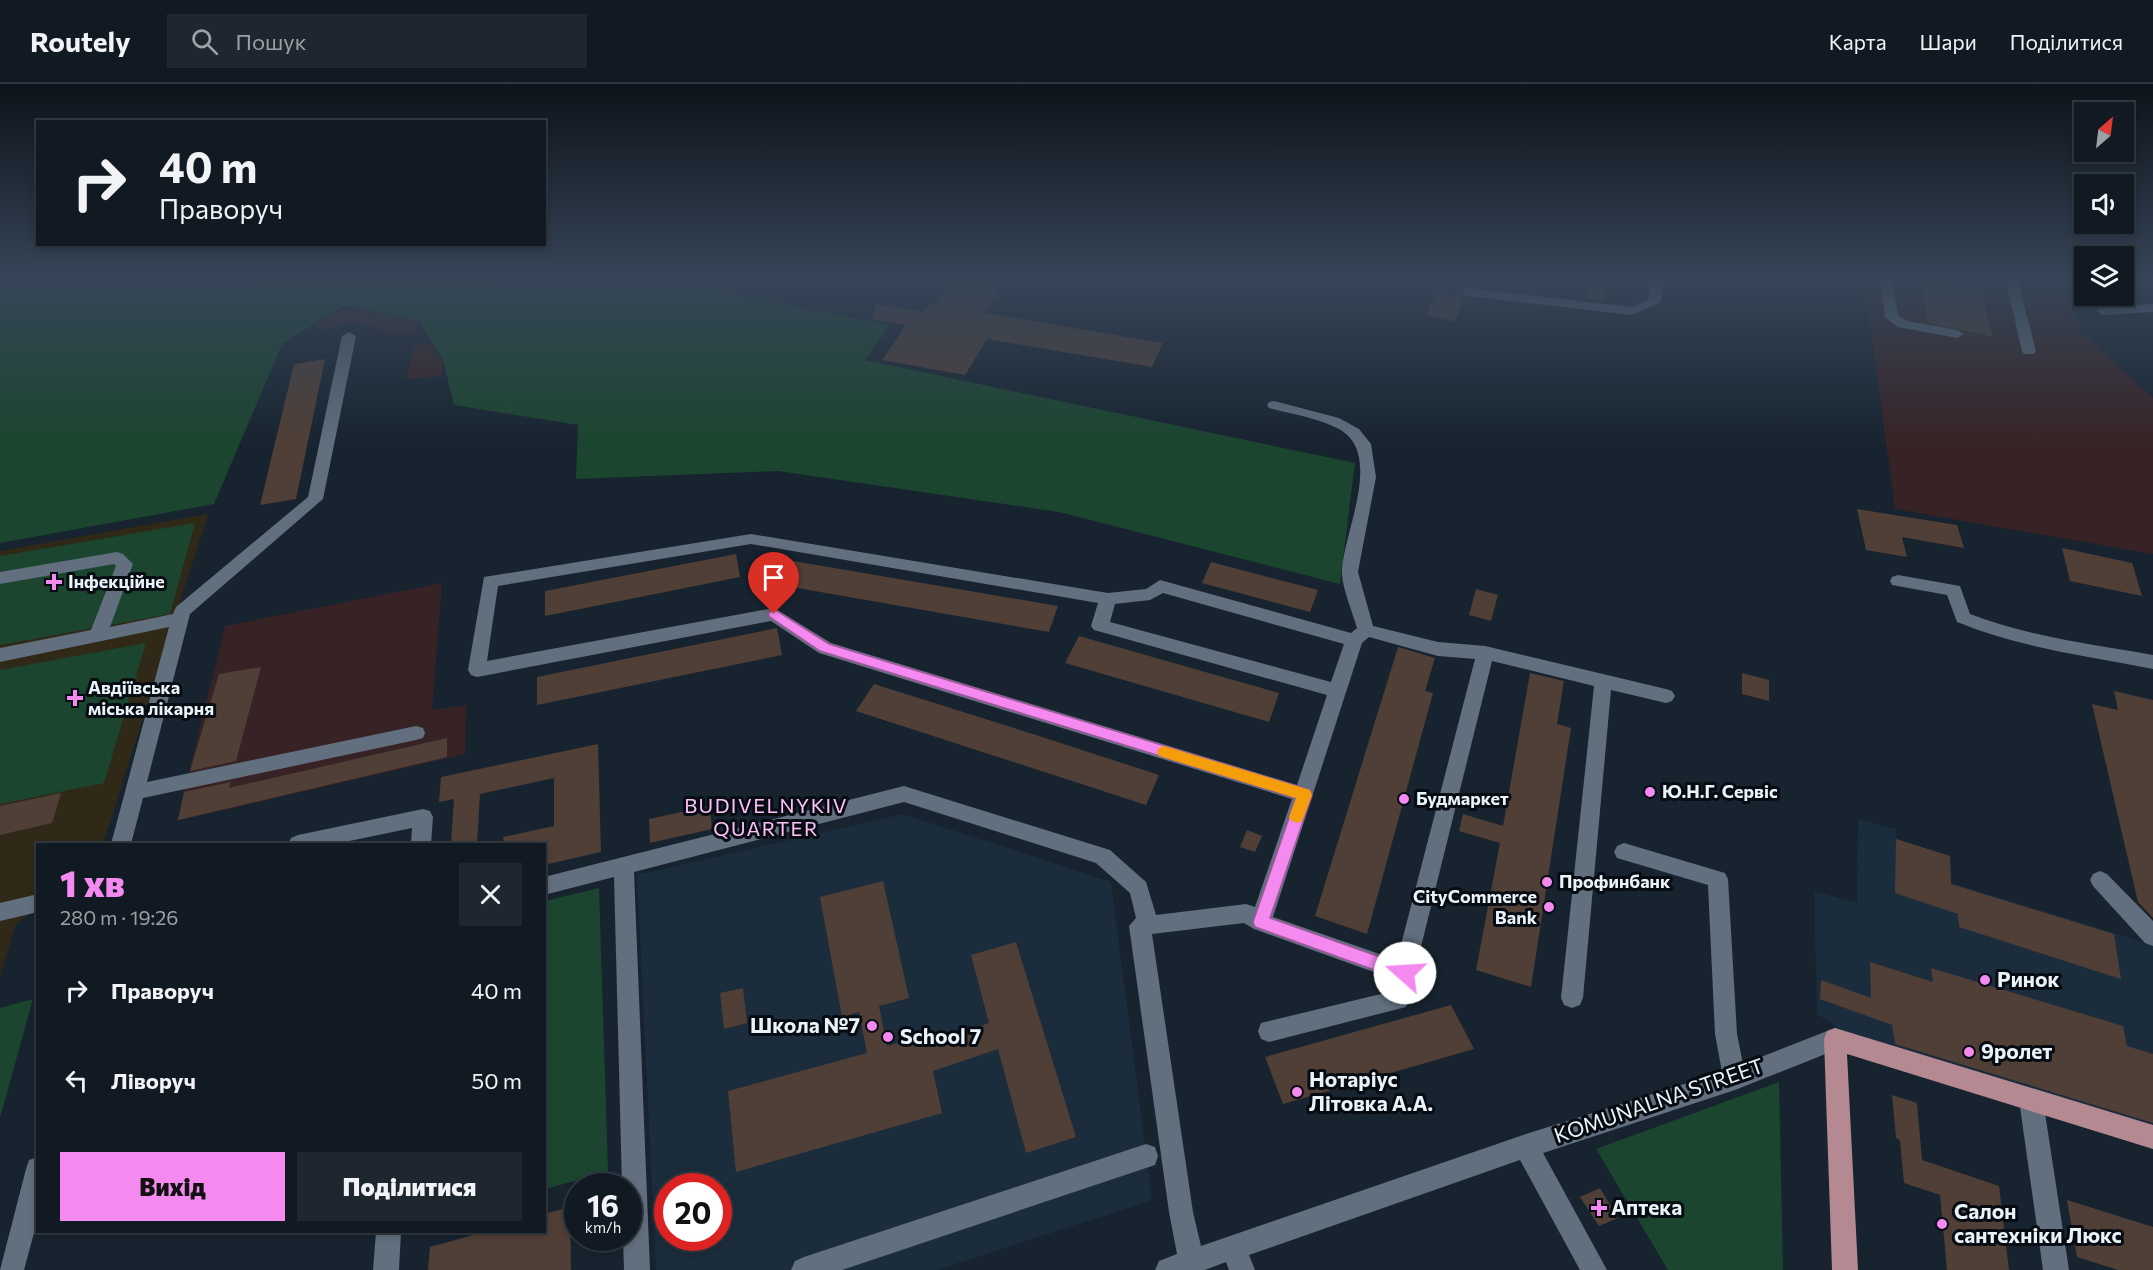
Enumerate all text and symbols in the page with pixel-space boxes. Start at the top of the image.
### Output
search box [167,14,587,68]
text: Routely [30,24,131,58]
icon: search [188,25,221,58]
text: Пошук [236,28,307,55]
text: Карта [1829,29,1887,54]
text: Шари [1920,29,1977,54]
text: Поділитися [2010,29,2123,54]
north arrow [2074,102,2134,162]
map controls [2074,102,2134,306]
text: 40 m [159,140,257,192]
icon: right [60,144,138,222]
button: sound [2074,174,2134,234]
text: Праворуч [159,192,283,225]
button: layers [2074,246,2134,306]
pin [748,552,799,614]
icon: arrive [757,561,790,594]
place label: Інфекційне [68,570,165,592]
marker: Інфекційне [45,573,63,591]
place label: Авдіївська міська лікарня [88,676,214,719]
marker: Авдіївська міська лікарня [66,689,84,707]
place label: Ю.Н.Г. Сервіс [1662,780,1778,802]
marker: Ю.Н.Г. Сервіс [1643,785,1657,799]
place label: Будмаркет [1416,787,1509,809]
marker: Будмаркет [1397,792,1411,806]
district label: BUDIVELNYKIV QUARTER [684,793,848,840]
text: 1 хв [60,860,125,904]
button: close [459,863,522,926]
place label: Профинбанк [1559,870,1671,892]
marker: Профинбанк [1540,875,1554,889]
place label: CityCommerce Bank [1413,885,1538,928]
marker: CityCommerce Bank [1542,900,1556,914]
text: 280 m · 19:26 [60,905,178,929]
position arrow [1373,941,1437,1005]
place label: Ринок [1997,966,2060,991]
marker: Ринок [1978,973,1992,987]
icon: right [60,974,93,1007]
text: Праворуч [111,977,214,1004]
text: 40 m [471,977,522,1004]
place label: Школа №7 [750,1012,860,1037]
marker: Школа №7 [865,1019,879,1033]
place label: School 7 [900,1023,981,1048]
marker: School 7 [881,1030,895,1044]
place label: 9ролет [1981,1038,2052,1063]
marker: 9ролет [1962,1045,1976,1059]
street label: KOMUNALNA STREET [1550,1052,1767,1147]
icon: left [60,1064,93,1097]
place label: Нотаріус Літовка А.А. [1309,1066,1433,1115]
text: Ліворуч [111,1067,196,1094]
text: 50 m [472,1067,522,1094]
marker: Нотаріус Літовка А.А. [1290,1085,1304,1099]
button: Вихід [60,1152,285,1221]
button: Поділитися [297,1152,522,1221]
speed limit sign: 20 [654,1173,732,1251]
text: 16 [587,1186,619,1223]
place label: Аптека [1611,1194,1682,1219]
place label: Салон сантехніки Люкс [1954,1198,2122,1247]
marker: Аптека [1592,1201,1606,1215]
marker: Салон сантехніки Люкс [1935,1217,1949,1231]
text: km/h [585,1218,621,1236]

